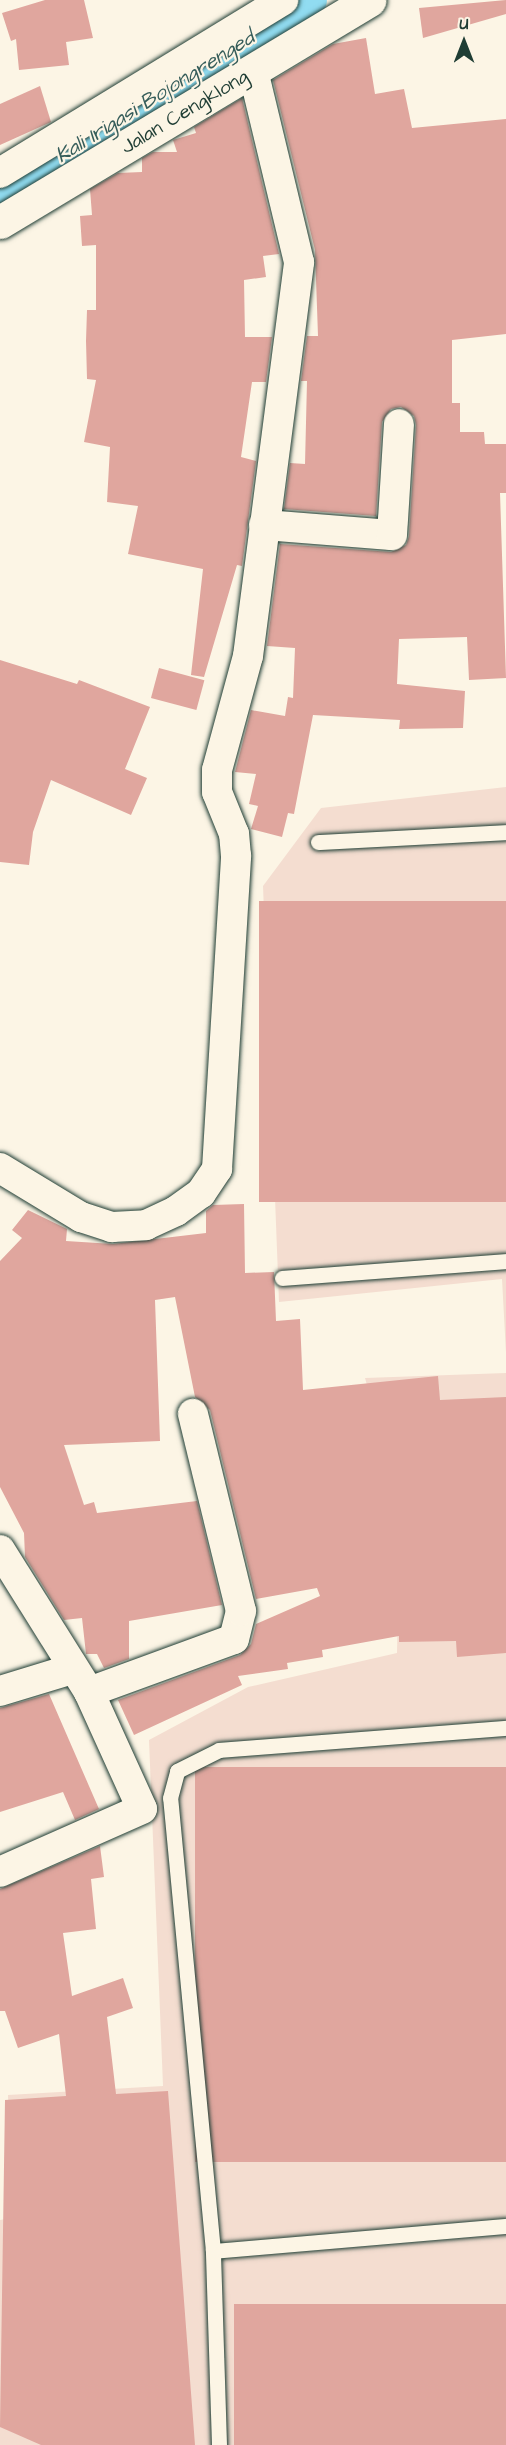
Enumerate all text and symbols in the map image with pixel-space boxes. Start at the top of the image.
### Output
north arrow [434,12,494,72]
text: U [460,13,468,35]
water label: Kali Irigasi Bojongrenged [51,25,259,169]
street label: Jalan Cengklong [117,65,253,159]

